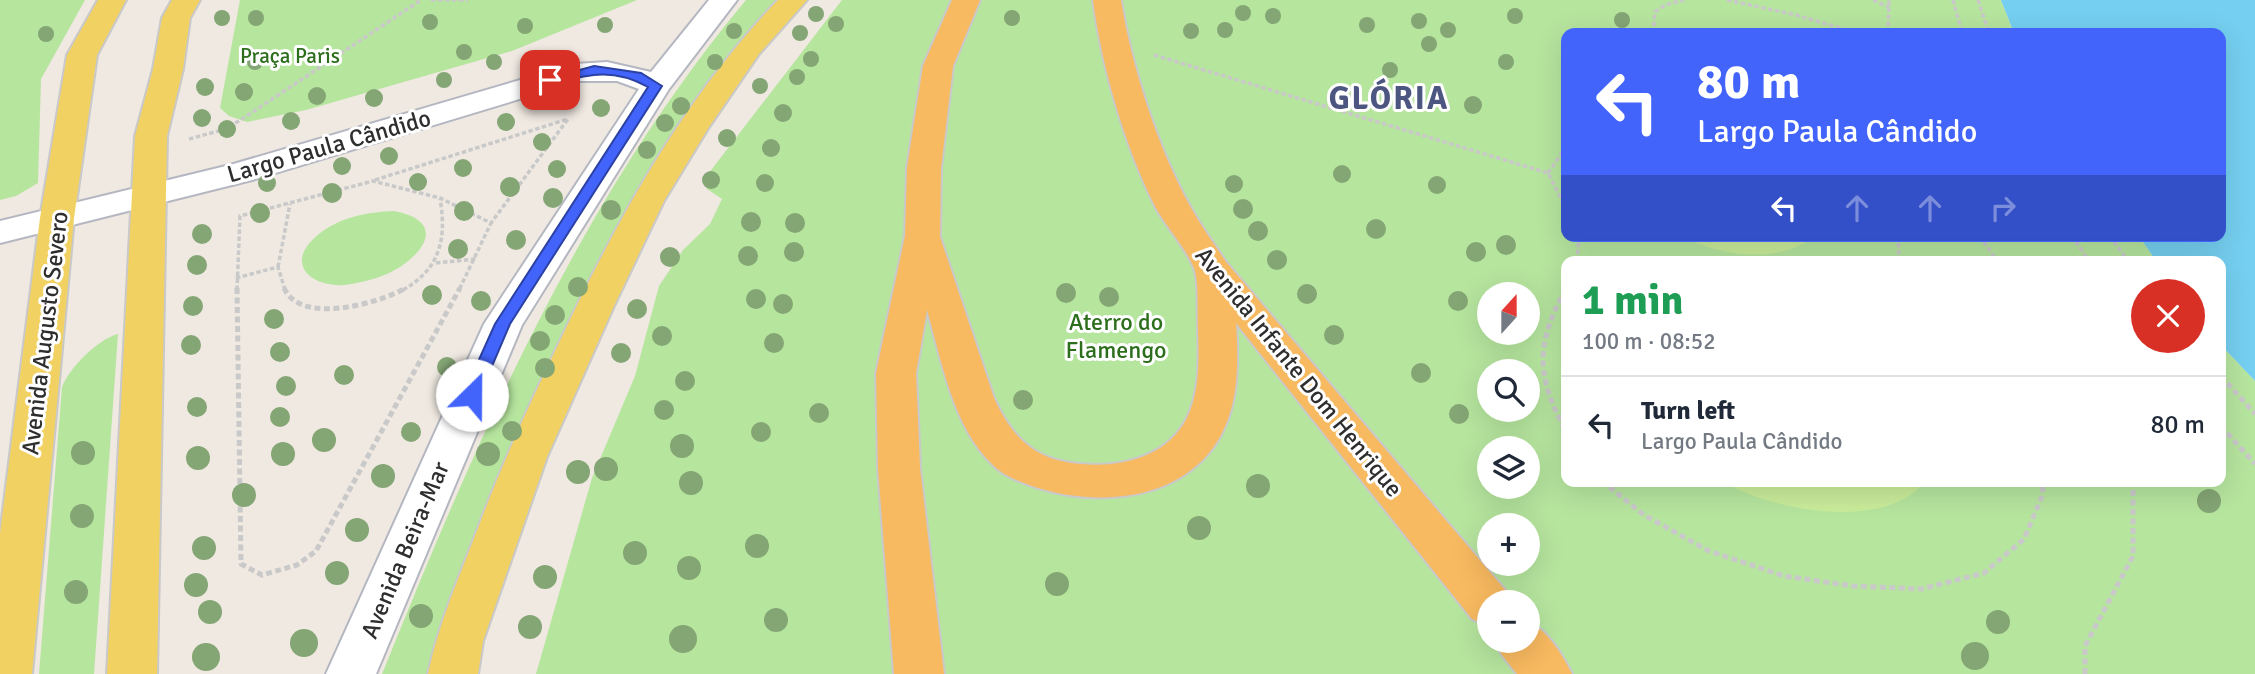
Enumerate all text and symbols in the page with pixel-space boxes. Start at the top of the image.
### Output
park label: Praça Paris [240,43,340,69]
pin [520,50,580,110]
text: 80 m [1697,52,1800,112]
icon: left [1582,56,1673,147]
icon: arrive [531,61,569,99]
district label: GLÓRIA [1329,78,1449,118]
street label: Largo Paula Cândido [224,103,434,189]
text: Largo Paula Cândido [1697,112,1977,151]
icon: left [1765,189,1803,227]
icon: ahead [1838,189,1876,227]
icon: ahead [1911,189,1949,227]
icon: right [1984,189,2022,227]
street label: Avenida Augusto Severo [15,210,75,456]
street label: Avenida Infante Dom Henrique [1189,241,1409,503]
text: 1 min [1582,275,1683,326]
button: close [2131,279,2205,353]
north arrow [1477,282,1540,345]
map controls [1477,282,1540,653]
park label: Aterro do Flamengo [1065,307,1167,365]
text: 100 m · 08:52 [1582,327,1716,356]
position arrow [435,358,509,432]
button: search [1477,359,1540,422]
text: Turn left [1641,395,1735,427]
icon: left [1582,406,1620,444]
text: 80 m [2150,409,2205,441]
text: Largo Paula Cândido [1641,427,1843,456]
button: layers [1477,436,1540,499]
street label: Avenida Beira-Mar [354,457,456,643]
button: + [1477,513,1540,576]
button: − [1477,590,1540,653]

